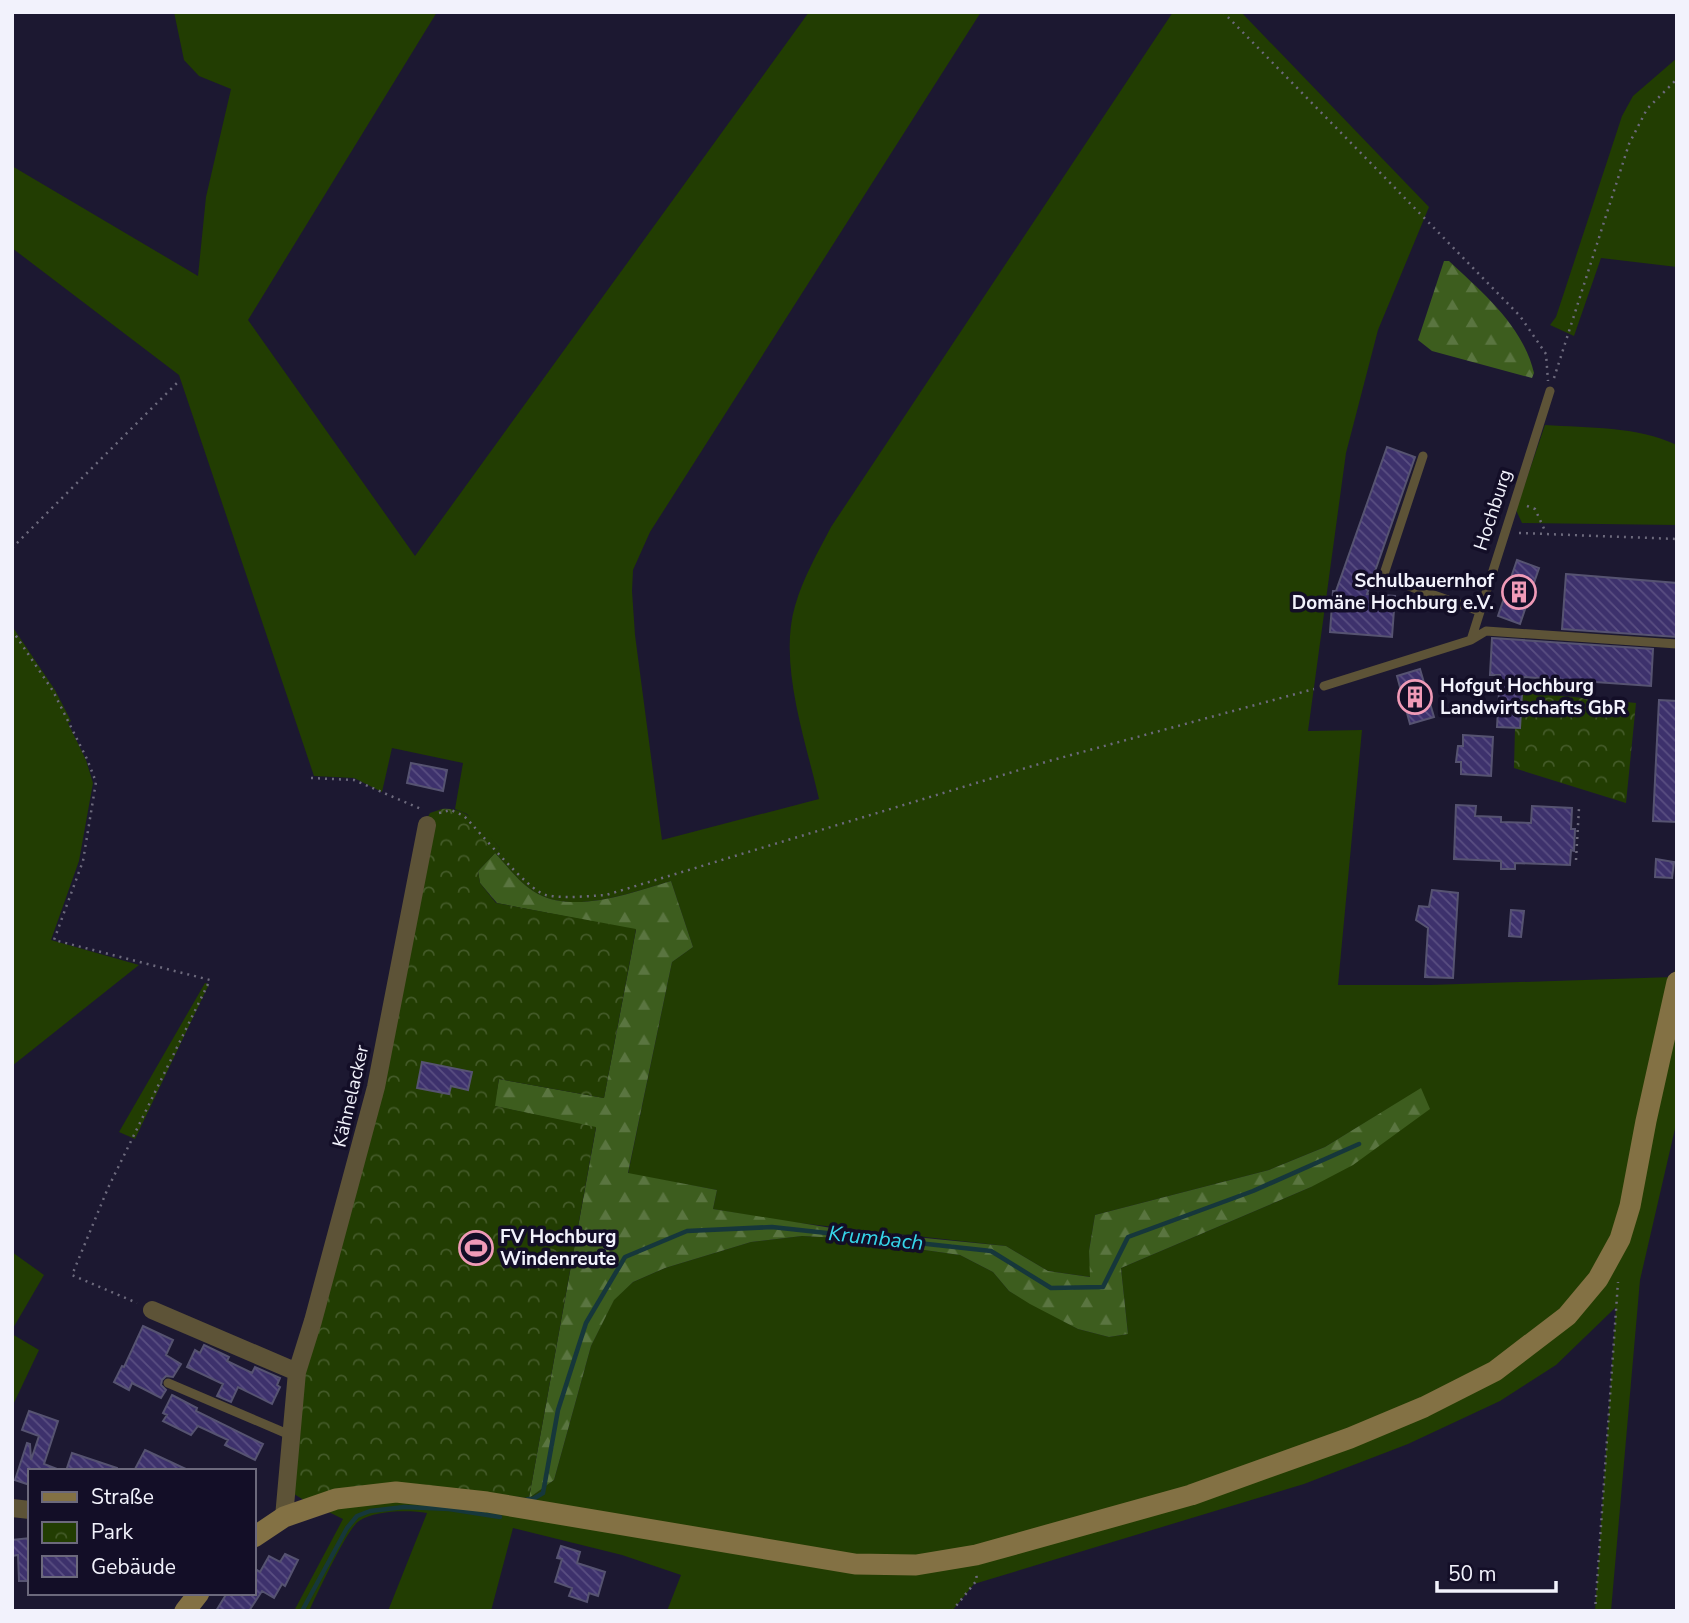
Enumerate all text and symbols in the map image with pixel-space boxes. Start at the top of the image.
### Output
street label: Hochburg [1468,466,1518,554]
place label: Schulbauernhof Domäne Hochburg e.V. [1292,568,1495,616]
building icon: Schulbauernhof Domäne Hochburg e.V. [1500,573,1538,611]
place label: Hofgut Hochburg Landwirtschafts GbR [1440,673,1626,721]
building icon: Hofgut Hochburg Landwirtschafts GbR [1396,678,1434,716]
street label: Kähnelacker [327,1042,375,1150]
water label: Krumbach [827,1219,925,1257]
place label: FV Hochburg Windenreute [500,1224,616,1272]
sports icon: FV Hochburg Windenreute [457,1229,495,1267]
legend [28,1469,256,1595]
text: Straße [91,1483,154,1511]
text: Park [91,1518,133,1546]
scale bar [1437,1550,1556,1594]
text: Gebäude [91,1553,176,1581]
text: 50 m [1448,1560,1497,1588]

